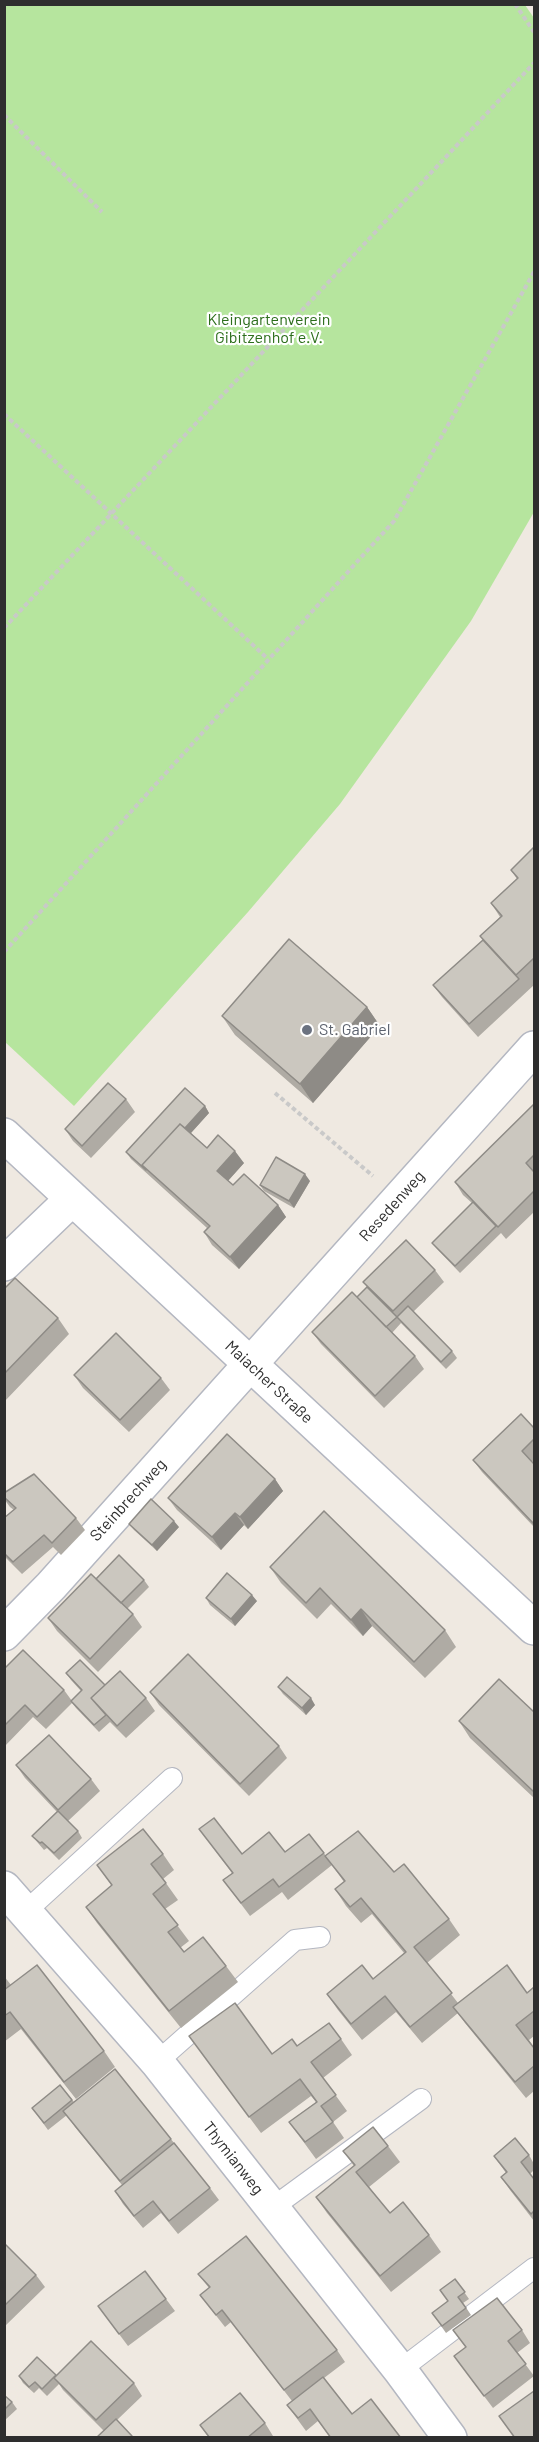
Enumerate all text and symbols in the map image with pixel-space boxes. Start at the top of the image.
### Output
park label: Kleingartenverein Gibitzenhof e.V. [208,310,330,348]
place label: St. Gabriel [319,1020,391,1040]
marker: St. Gabriel [300,1023,314,1037]
street label: Resedenweg [355,1167,429,1245]
street label: Maiacher Straße [221,1337,317,1427]
street label: Steinbrechweg [86,1455,170,1545]
street label: Thymianweg [199,2118,267,2198]

